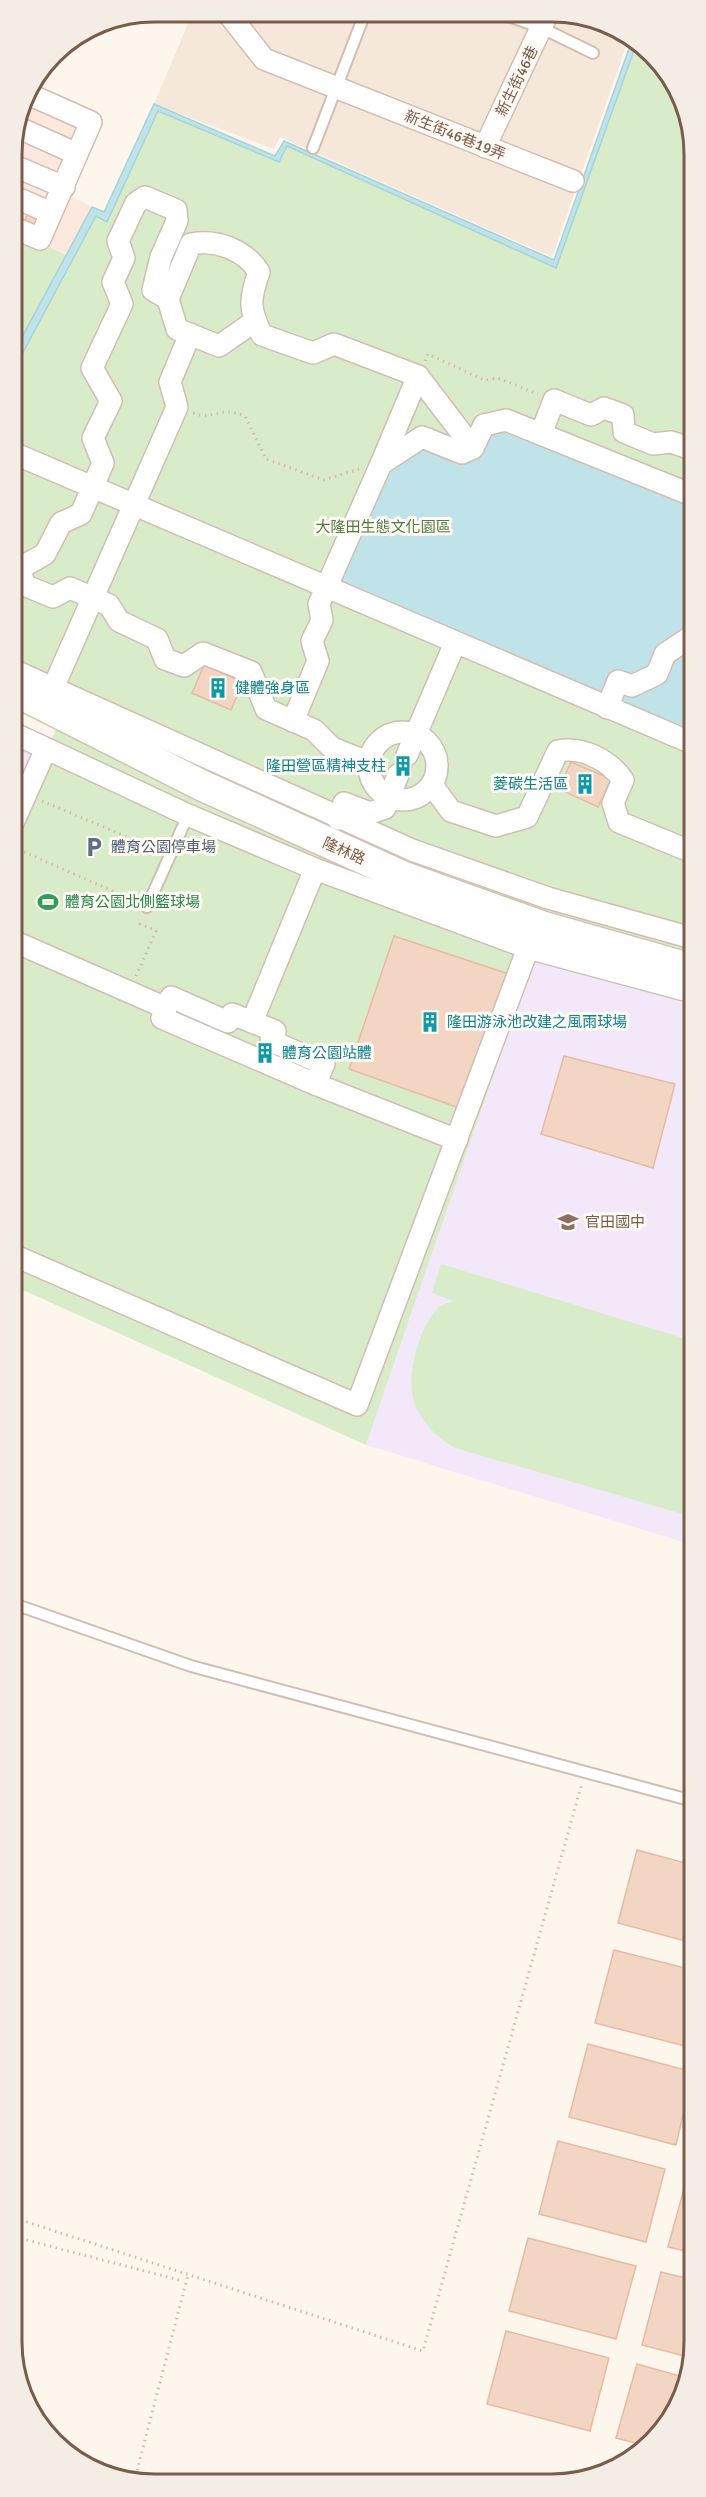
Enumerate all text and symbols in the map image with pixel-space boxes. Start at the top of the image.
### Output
street label: 新生街46巷 [492,43,542,119]
street label: 新生街46巷19弄 [402,107,508,163]
park label: 大隆田生態文化園區 [315,518,451,536]
building icon: 健體強身區 [206,676,230,700]
place label: 健體強身區 [235,679,310,697]
building icon: 隆田營區精神支柱 [391,754,415,778]
place label: 隆田營區精神支柱 [266,757,386,775]
building icon: 菱碳生活區 [573,772,597,796]
place label: 菱碳生活區 [493,775,568,793]
street label: 隆林路 [320,834,368,868]
parking icon: 體育公園停車場 [82,835,106,859]
place label: 體育公園停車場 [111,838,216,856]
sports icon: 體育公園北側籃球場 [36,890,60,914]
place label: 體育公園北側籃球場 [65,893,200,911]
building icon: 隆田游泳池改建之風雨球場 [418,1010,442,1034]
place label: 隆田游泳池改建之風雨球場 [447,1013,627,1031]
building icon: 體育公園站體 [253,1041,277,1065]
place label: 體育公園站體 [282,1044,372,1062]
school or university icon: 官田國中 [556,1210,580,1234]
place label: 官田國中 [585,1213,645,1231]

